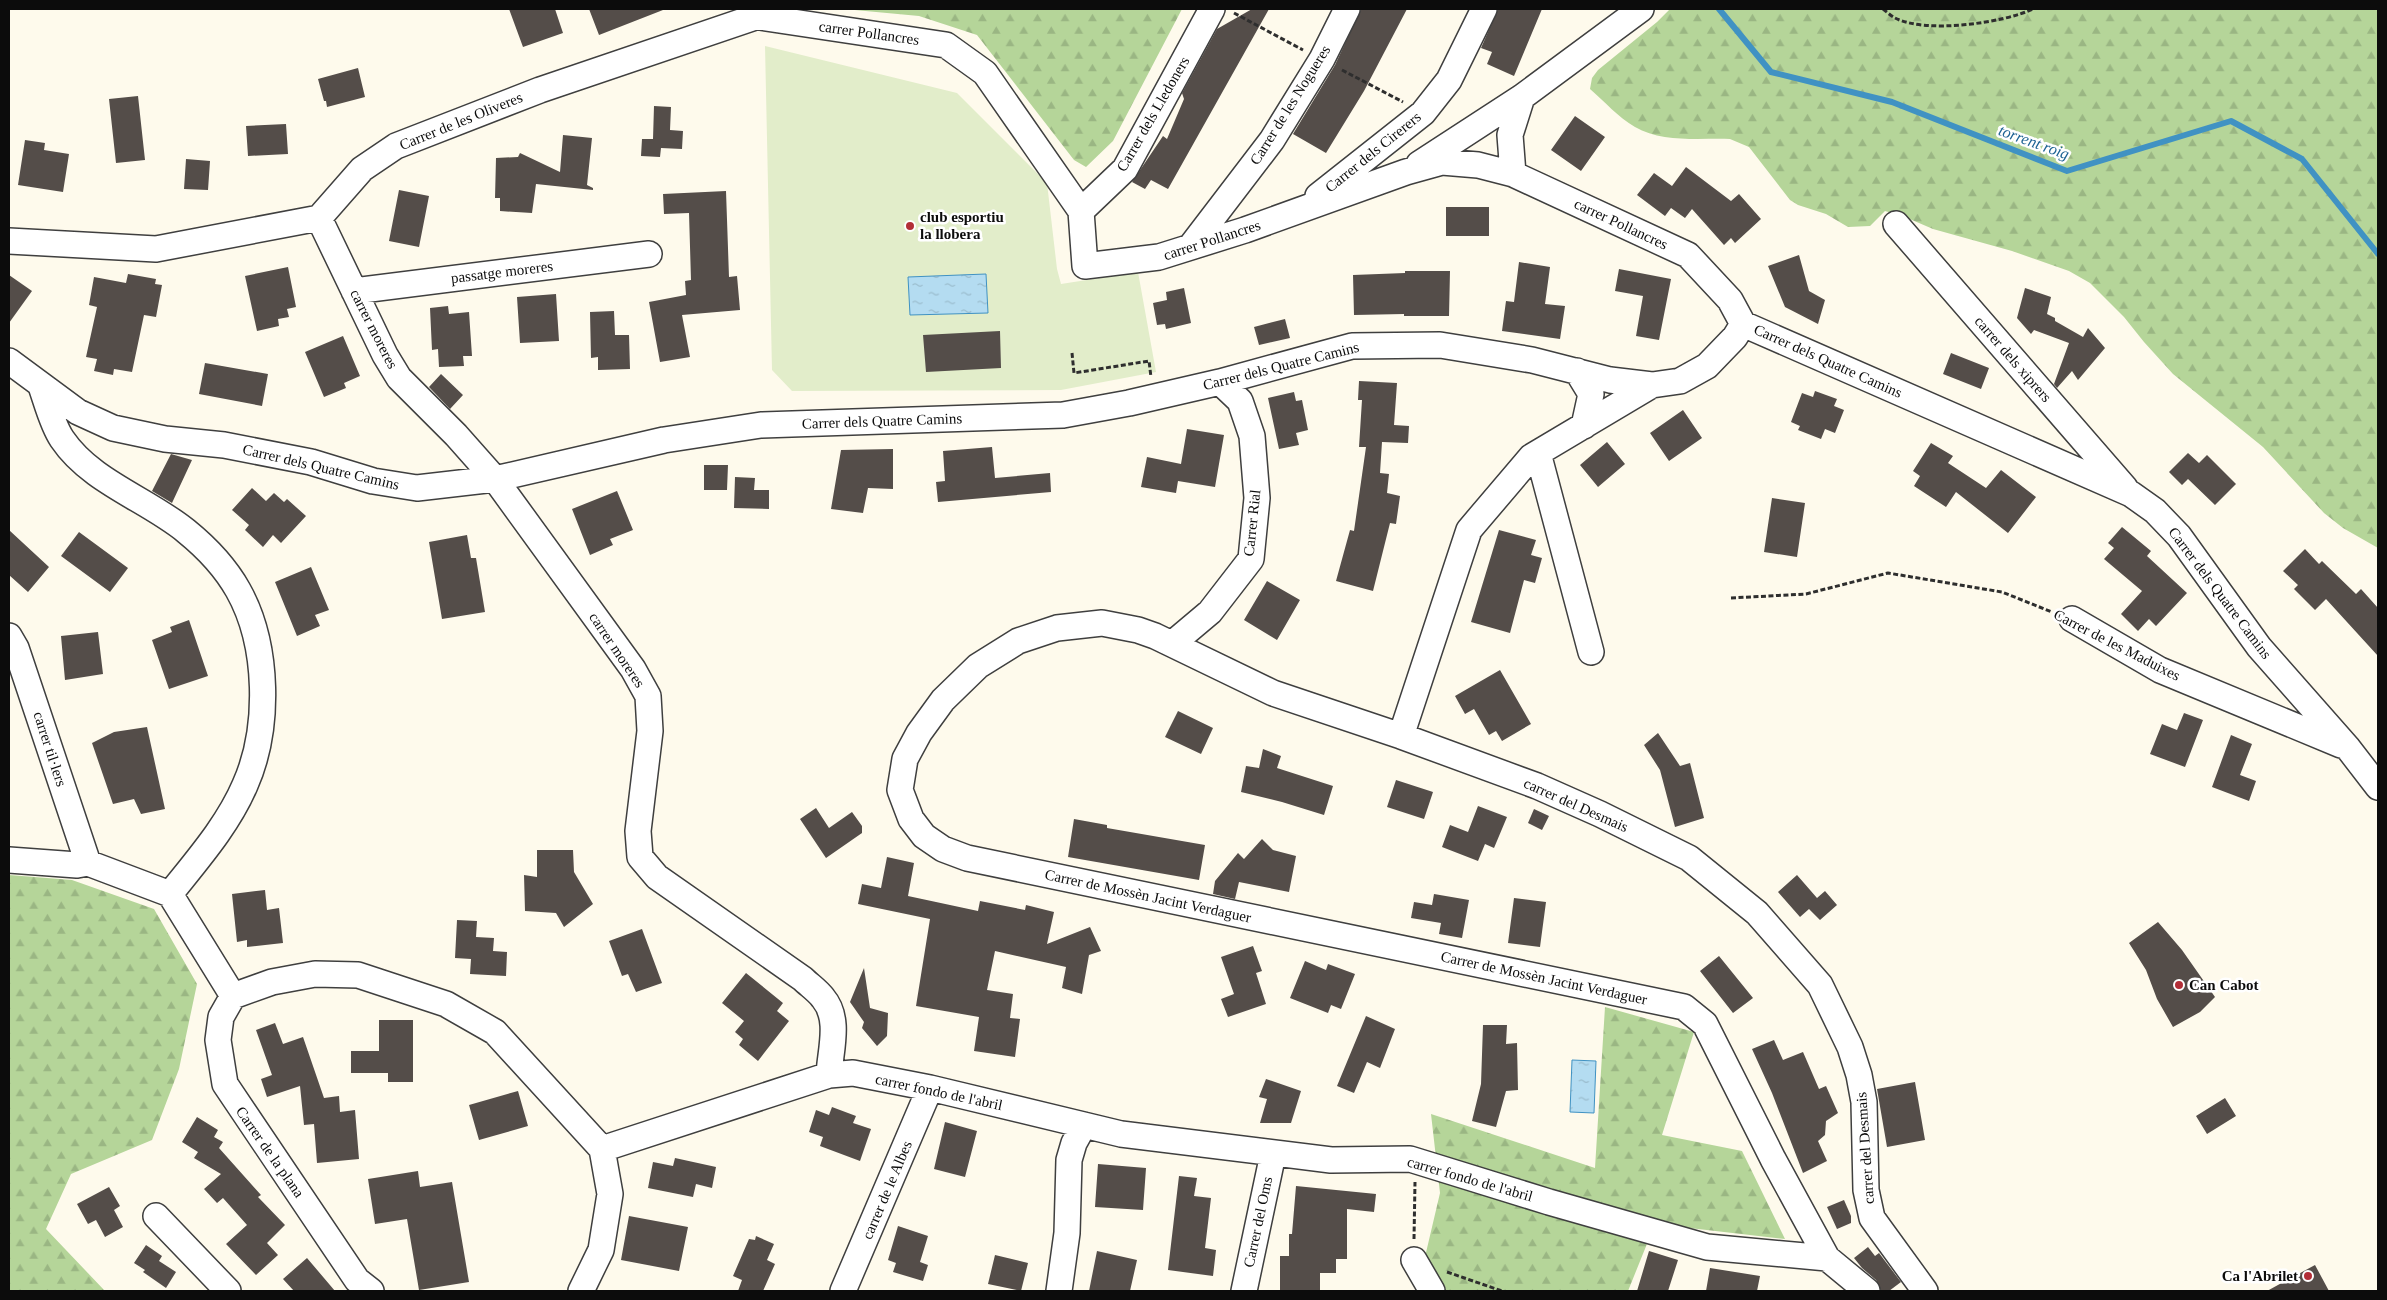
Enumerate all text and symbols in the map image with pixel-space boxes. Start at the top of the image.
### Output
street label: carrer Pollancres [818,18,920,48]
street label: Carrer de les Nogueres [1247,42,1333,168]
street label: Carrer dels Lledoners [1114,54,1192,174]
street label: Carrer de les Oliveres [397,89,525,153]
street label: Carrer dels Cirerers [1322,108,1424,195]
water label: torrent roig [1996,121,2072,164]
street label: carrer Pollancres [1572,195,1670,253]
place label: club esportiu la llobera [920,209,1004,242]
street label: carrer Pollancres [1161,217,1263,263]
marker: club esportiu la llobera [904,220,916,232]
street label: passatge moreres [450,258,554,286]
street label: carrer moreres [347,287,401,372]
street label: carrer dels xiprers [1971,313,2055,405]
street label: Carrer dels Quatre Camins [1751,321,1905,401]
street label: Carrer dels Quatre Camins [1201,339,1361,393]
street label: Carrer dels Quatre Camins [802,410,963,432]
street label: Carrer dels Quatre Camins [241,441,401,493]
street label: Carrer Rial [1241,489,1263,557]
street label: Carrer dels Quatre Camins [2165,524,2275,662]
street label: Carrer de les Maduixes [2051,606,2183,684]
street label: carrer moreres [586,609,648,691]
street label: carrer til·lers [30,709,70,789]
street label: carrer del Desmais [1521,775,1631,835]
street label: Carrer de Mossèn Jacint Verdaguer [1043,866,1253,926]
street label: Carrer de Mossèn Jacint Verdaguer [1439,948,1649,1008]
place label: Can Cabot [2189,977,2259,993]
marker: Can Cabot [2173,979,2185,991]
street label: carrer fondo de l'abril [874,1071,1004,1113]
street label: carrer del Desmais [1853,1091,1877,1205]
street label: Carrer de la plana [233,1104,307,1201]
street label: carrer de le Albes [859,1138,915,1242]
street label: carrer fondo de l'abril [1405,1153,1535,1205]
street label: Carrer del Oms [1241,1175,1275,1269]
place label: Ca l'Abrilet [2222,1268,2298,1284]
marker: Ca l'Abrilet [2302,1270,2314,1282]

